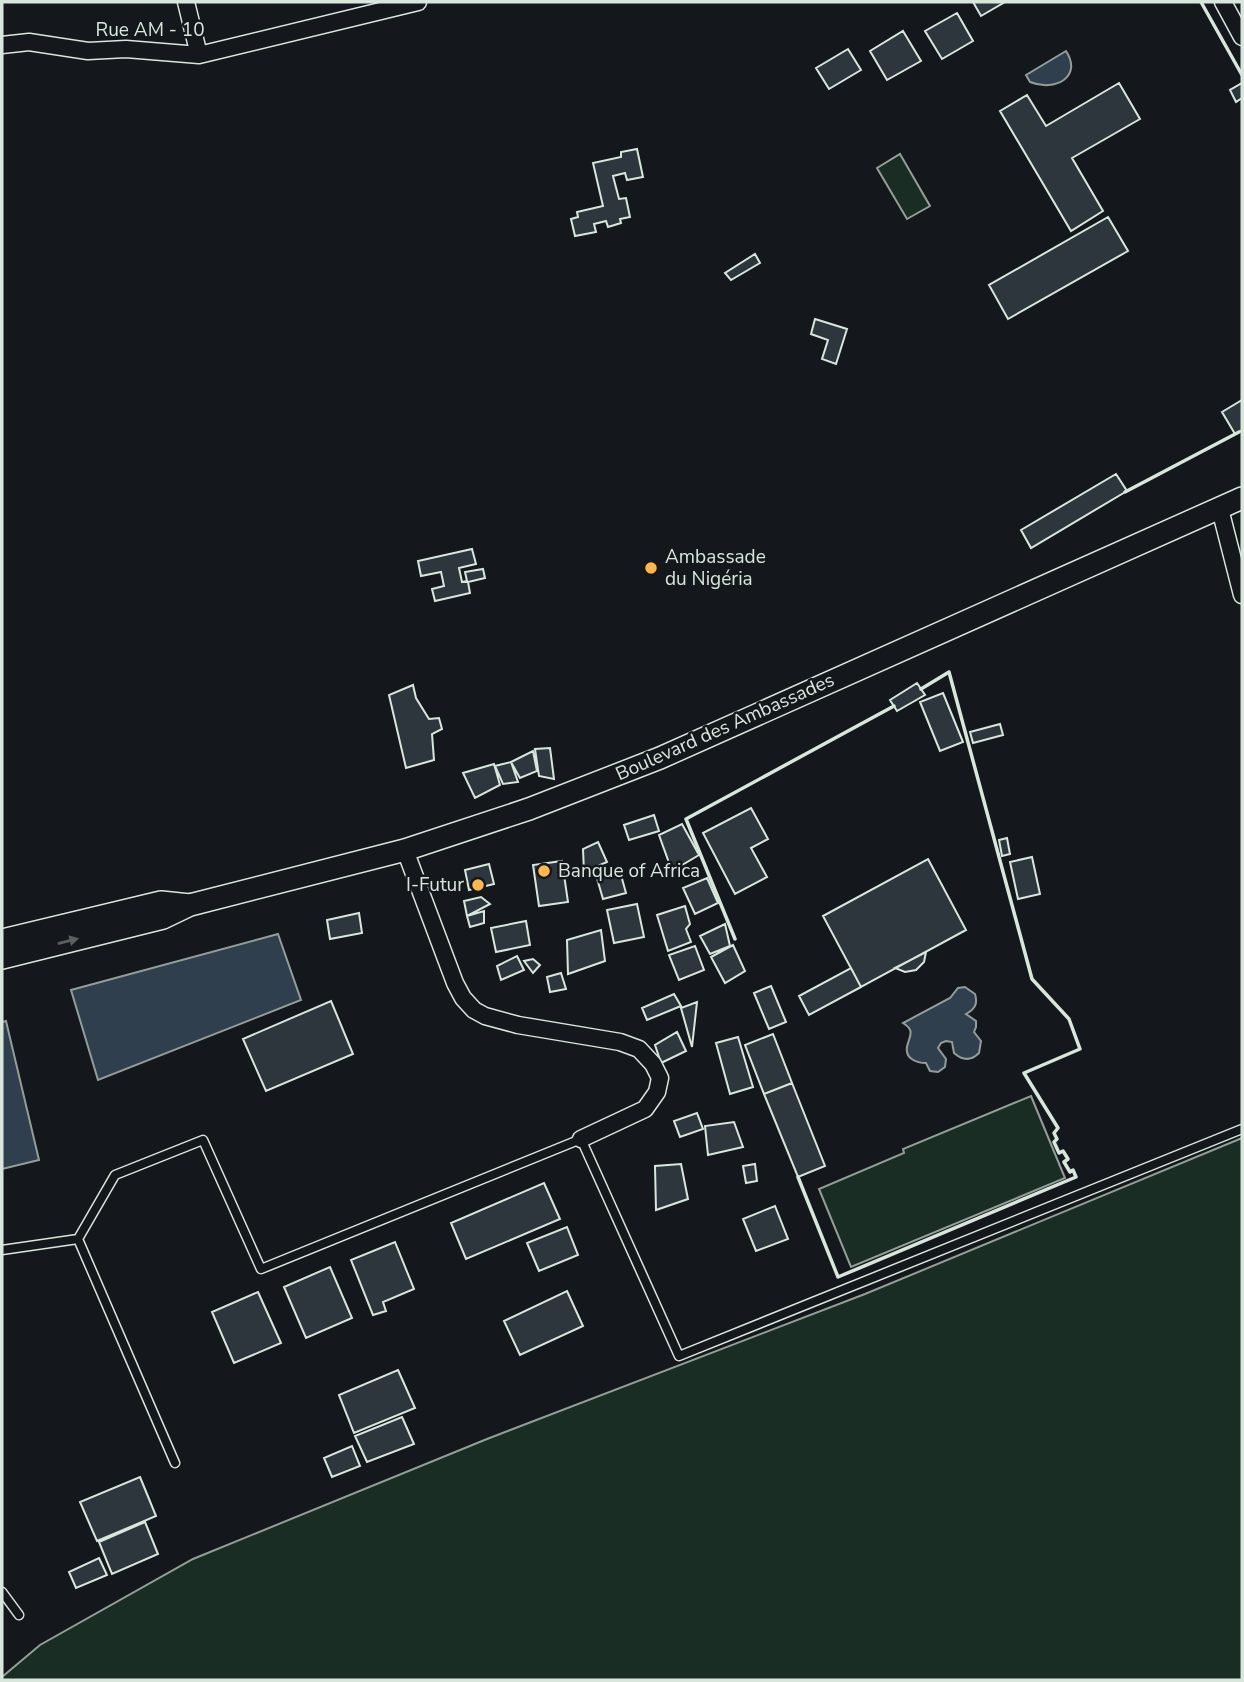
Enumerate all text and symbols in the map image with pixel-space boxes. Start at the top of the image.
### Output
street label: Rue AM - 10 [95,17,205,43]
place label: Ambassade du Nigéria [665,544,766,592]
marker: Ambassade du Nigéria [643,560,659,576]
street label: Boulevard des Ambassades [611,667,839,787]
place label: Banque of Africa [558,858,700,884]
marker: Banque of Africa [536,863,552,879]
place label: I-Futur [406,872,464,898]
marker: I-Futur [470,877,486,893]
one-way arrow [57,935,79,946]

